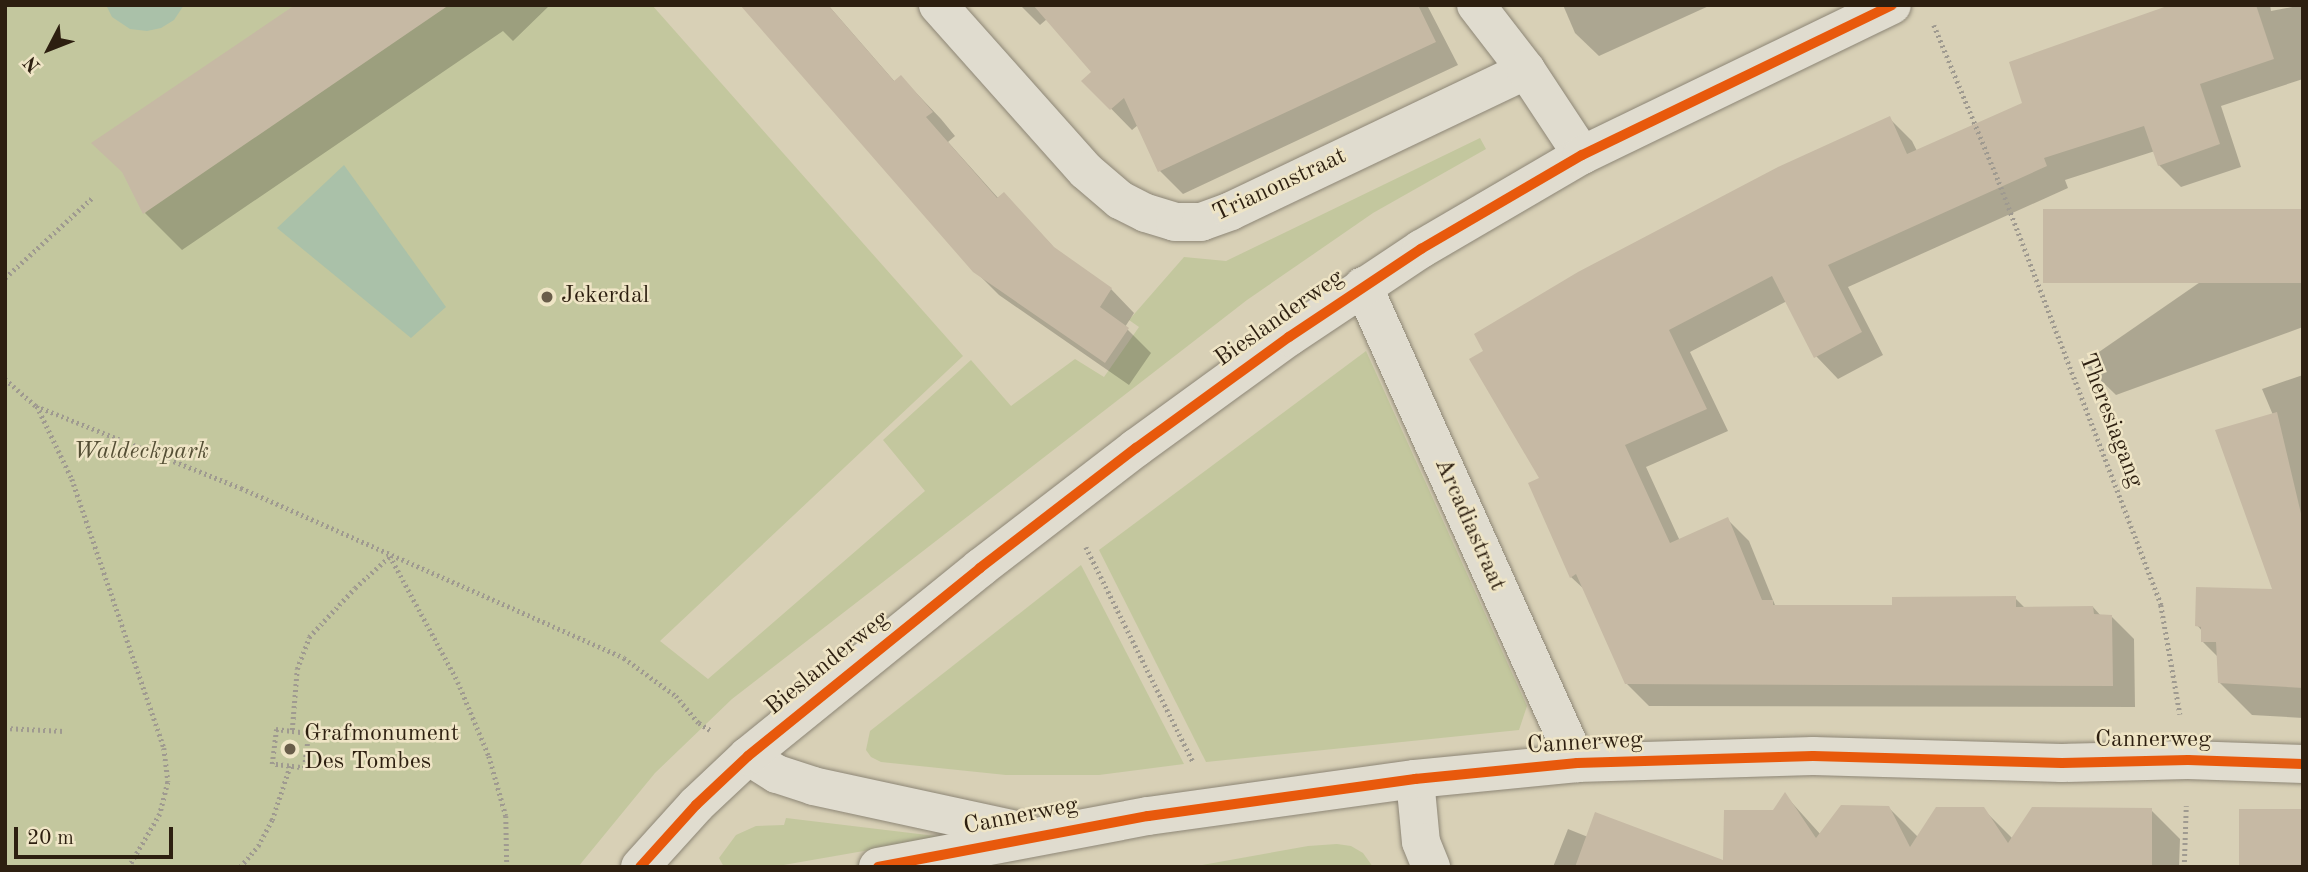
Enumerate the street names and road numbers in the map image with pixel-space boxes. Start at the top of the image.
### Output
street label: Trianonstraat [1209,143,1351,229]
street label: Bieslanderweg [1210,264,1350,374]
street label: Theresiagang [2071,350,2149,492]
street label: Arcadiastraat [1427,454,1511,596]
street label: Bieslanderweg [760,605,896,723]
street label: Cannerweg [1526,727,1644,761]
street label: Cannerweg [2095,727,2211,755]
street label: Cannerweg [961,792,1081,842]

